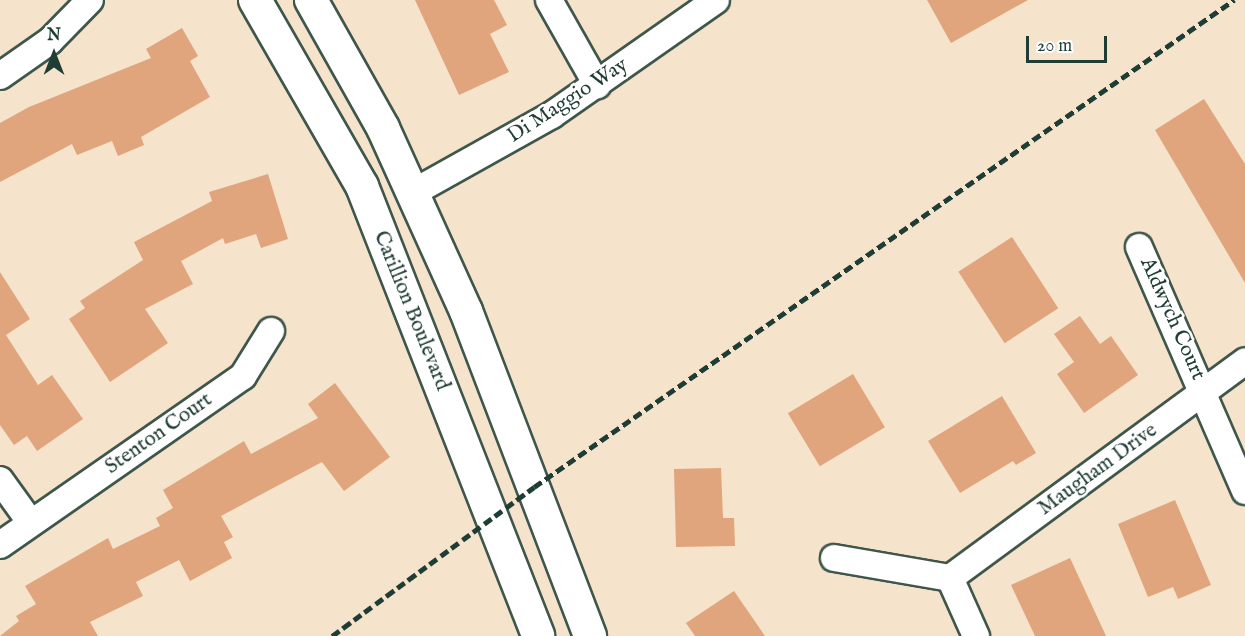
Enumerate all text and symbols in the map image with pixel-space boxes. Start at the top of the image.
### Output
north arrow [24,24,84,84]
scale bar [1029,24,1110,62]
text: N [47,26,61,46]
text: 20 m [1037,35,1072,58]
street label: Di Maggio Way [503,53,633,149]
street label: Carillion Boulevard [367,227,455,395]
street label: Aldwych Court [1134,254,1210,384]
street label: Stenton Court [101,388,217,480]
street label: Maugham Drive [1034,418,1162,522]

